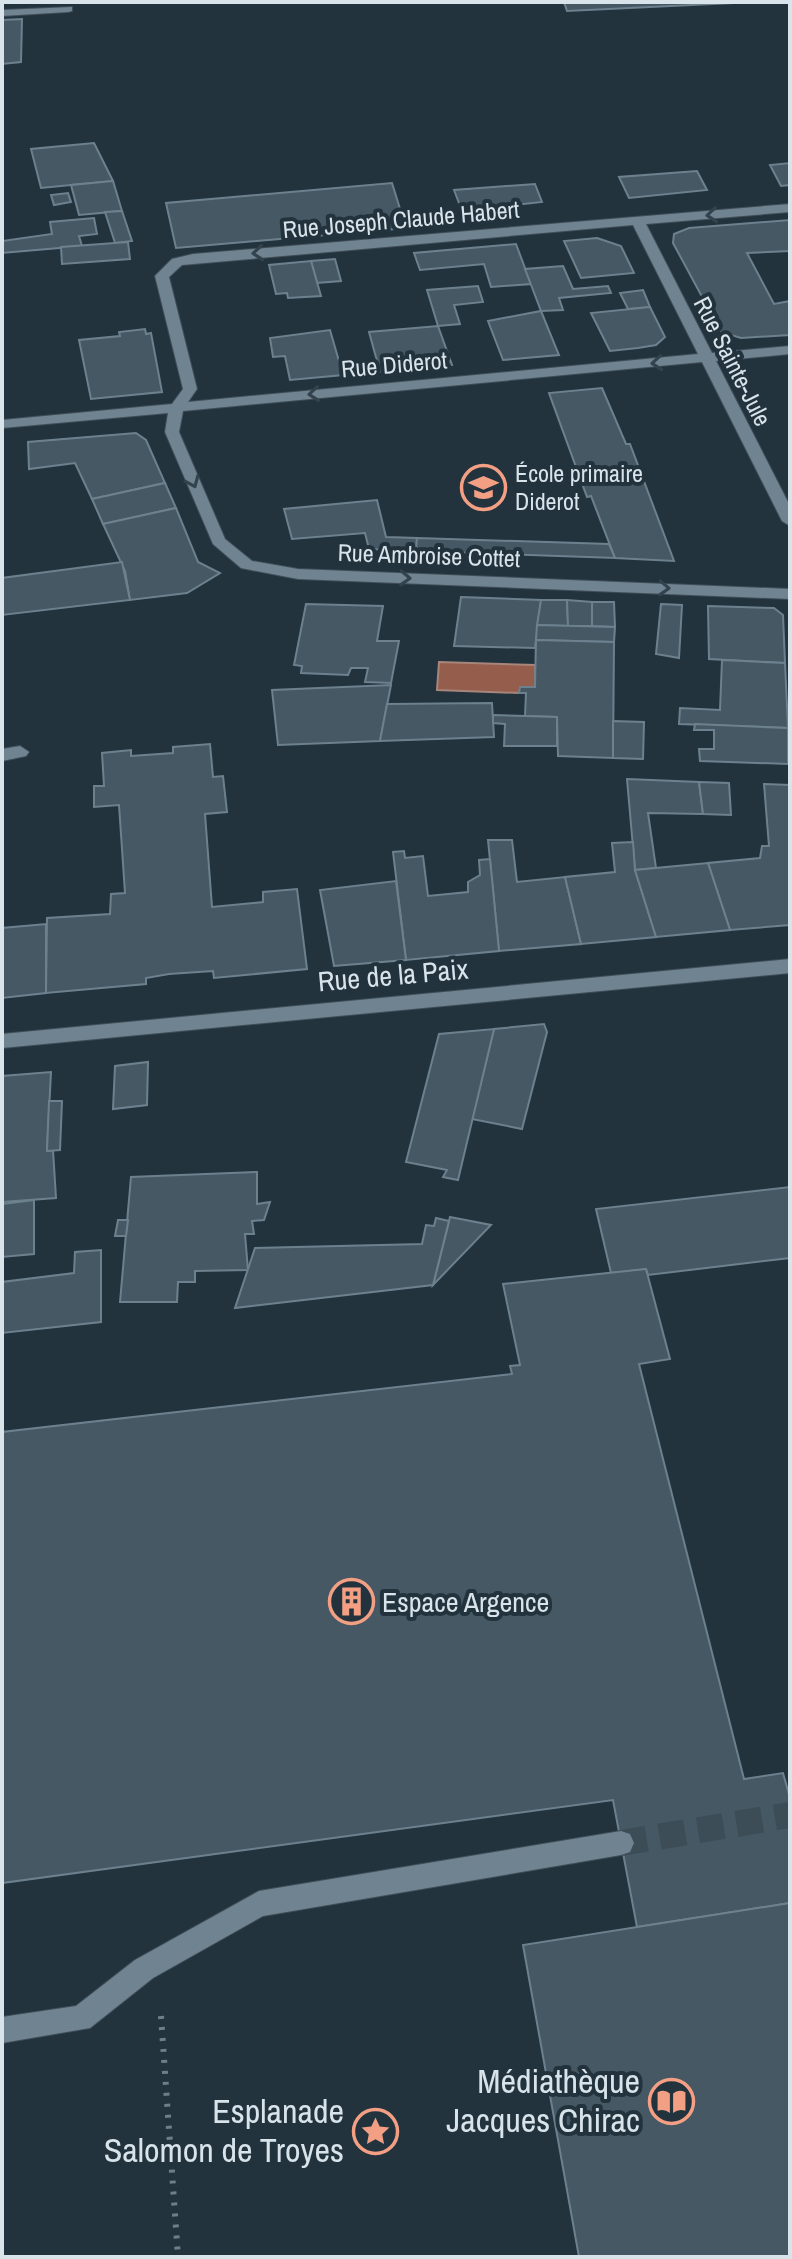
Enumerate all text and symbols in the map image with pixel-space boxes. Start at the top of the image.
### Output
street label: Rue Joseph Claude Habert [281,193,521,245]
one-way arrow [705,206,718,223]
one-way arrow [251,244,264,261]
street label: Rue Sainte-Jule [687,291,779,431]
street label: Rue Diderot [340,343,449,385]
one-way arrow [650,355,663,372]
one-way arrow [307,385,320,402]
place label: École primaire Diderot [515,457,643,517]
school or university icon: École primaire Diderot [460,463,508,511]
one-way arrow [184,474,200,488]
street label: Rue Ambroise Cottet [337,536,521,574]
one-way arrow [399,570,412,587]
one-way arrow [658,579,671,596]
street label: Rue de la Paix [316,949,470,1000]
building icon: Espace Argence [327,1578,375,1626]
place label: Espace Argence [382,1583,549,1621]
place label: Médiathèque Jacques Chirac [446,2058,640,2143]
library icon: Médiathèque Jacques Chirac [647,2077,695,2125]
place label: Esplanade Salomon de Troyes [104,2088,344,2173]
place icon: Esplanade Salomon de Troyes [351,2107,399,2155]

